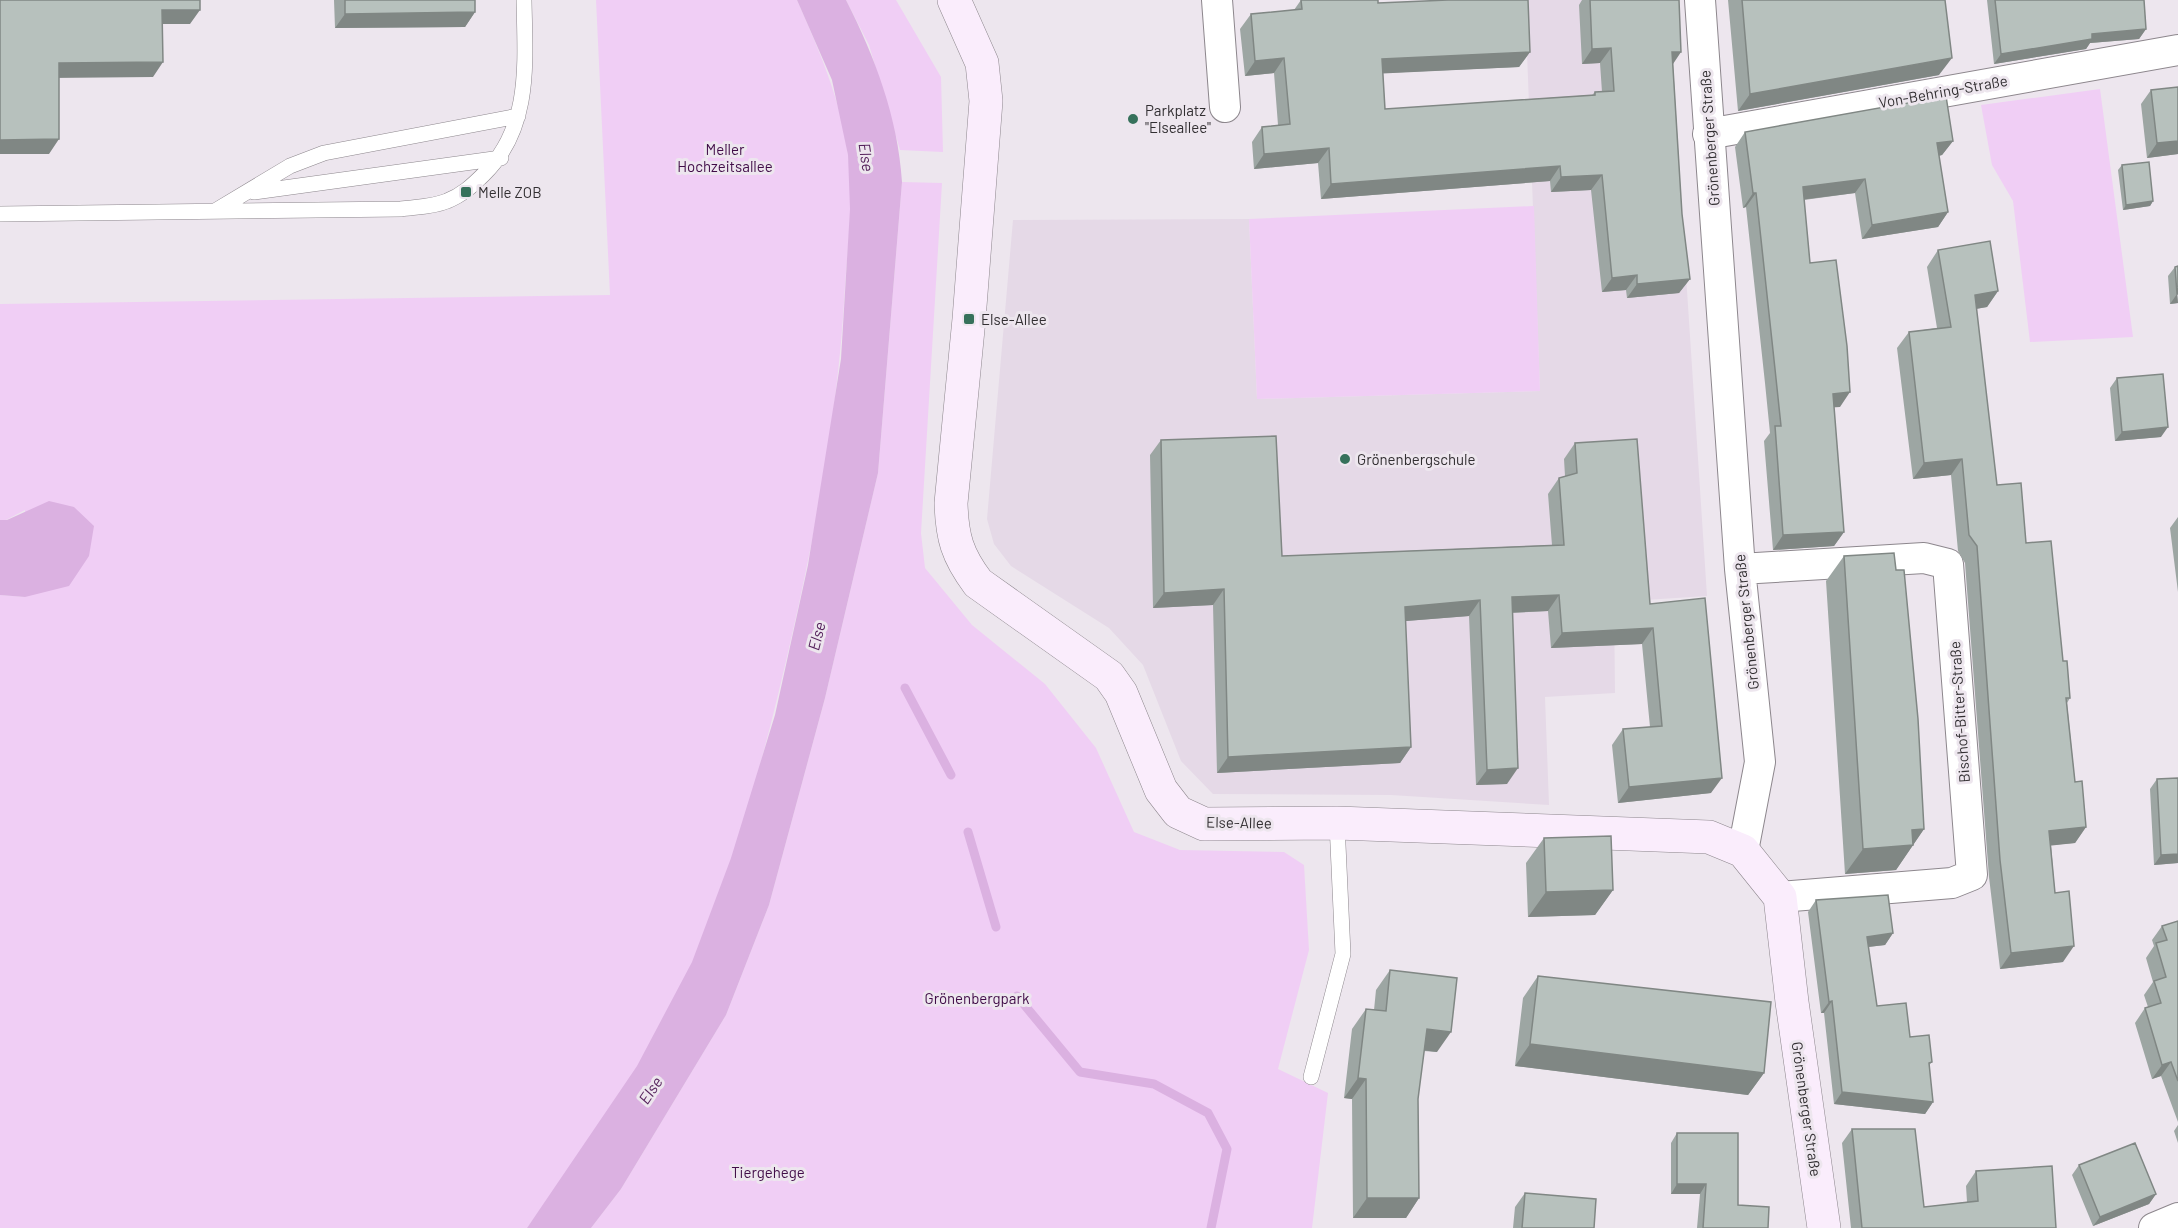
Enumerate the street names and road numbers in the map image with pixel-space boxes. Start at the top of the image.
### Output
street label: Grönenberger Straße [1695,69,1723,207]
street label: Von-Behring-Straße [1877,71,2009,111]
street label: Grönenberger Straße [1730,553,1762,691]
street label: Bischof-Bitter-Straße [1945,641,1973,783]
street label: Else-Allee [1206,812,1272,832]
street label: Grönenberger Straße [1789,1040,1825,1178]

